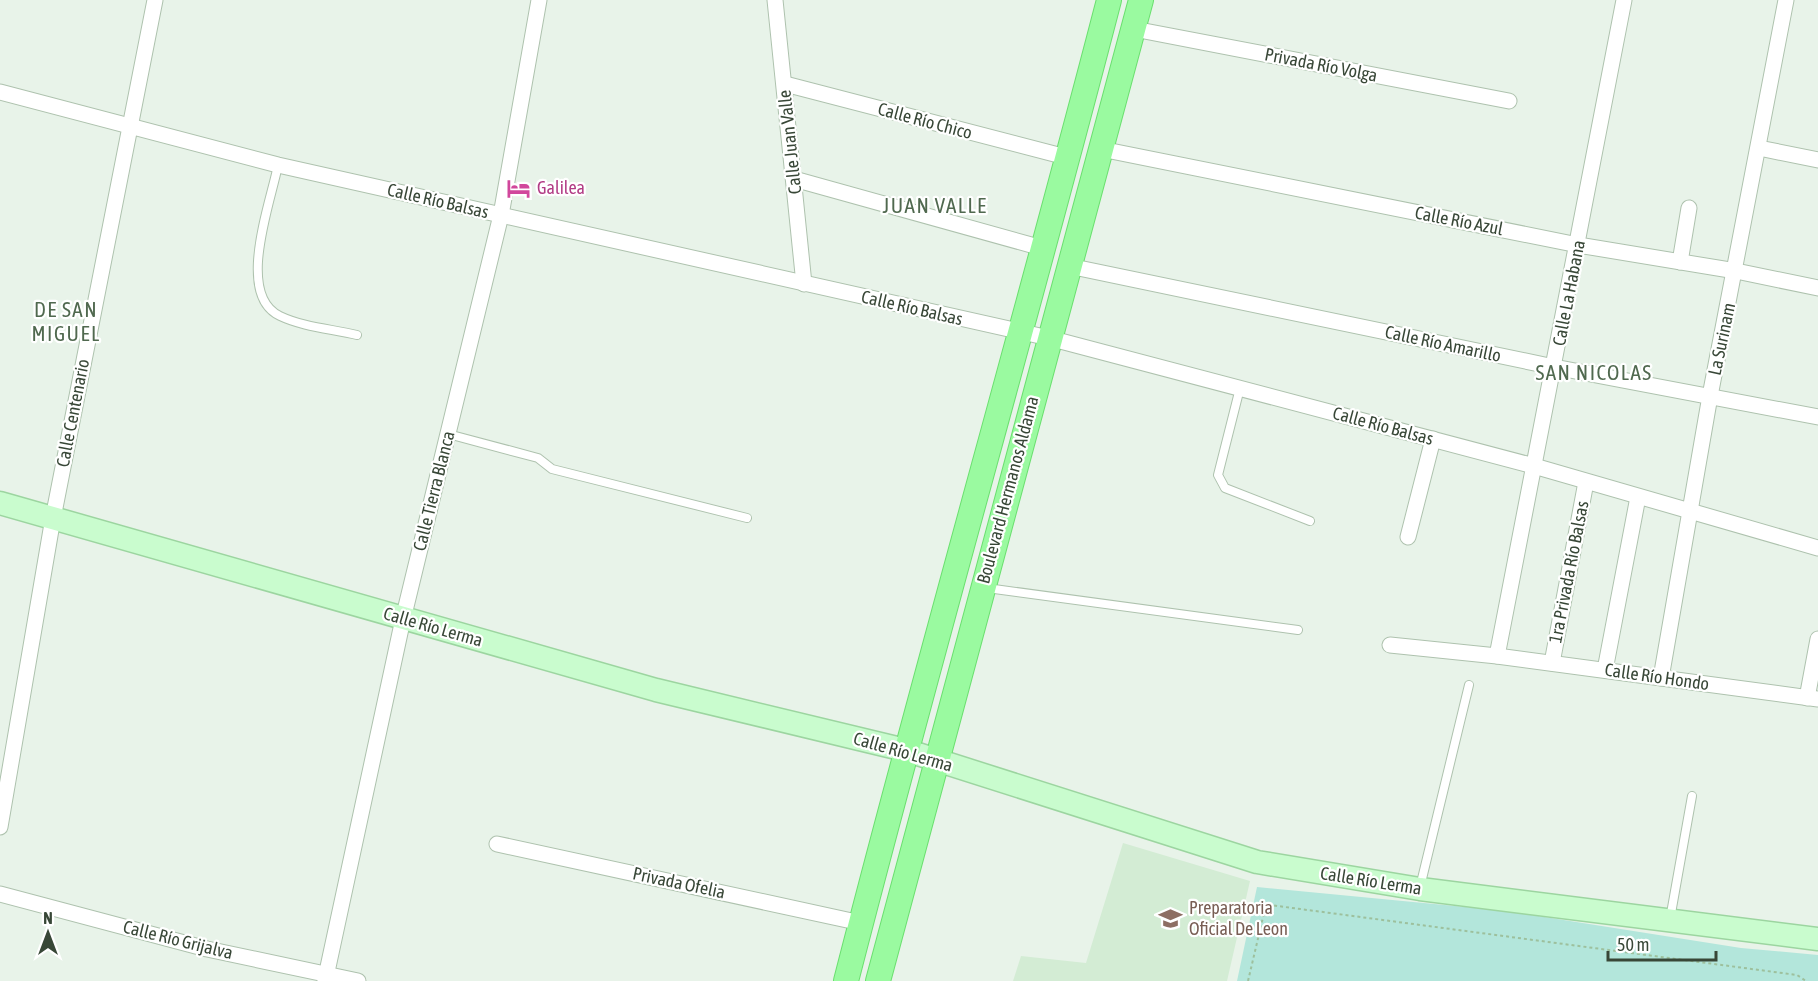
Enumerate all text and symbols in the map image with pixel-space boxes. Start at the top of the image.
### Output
street label: Privada Río Volga [1263,43,1379,86]
street label: Calle Juan Valle [774,89,805,195]
street label: Calle Río Chico [876,98,975,143]
hotel icon: Galilea [506,175,532,201]
place label: Galilea [537,177,585,198]
street label: Calle Río Balsas [385,179,491,222]
district label: JUAN VALLE [882,193,988,217]
street label: Calle Río Azul [1413,202,1505,239]
street label: Calle La Habana [1548,238,1589,347]
street label: Calle Río Balsas [859,286,965,329]
district label: DE SAN MIGUEL [31,297,101,345]
street label: La Surinam [1704,301,1739,377]
street label: Calle Río Amarillo [1383,321,1503,366]
street label: Calle Centenario [52,357,93,469]
district label: SAN NICOLAS [1535,360,1653,384]
street label: Boulevard Hermanos Aldama [972,394,1043,586]
street label: Calle Río Balsas [1331,402,1436,449]
street label: Calle Tierra Blanca [408,429,459,553]
street label: 1ra Privada Río Balsas [1544,499,1593,645]
street label: Calle Río Lerma [381,602,485,651]
street label: Calle Río Hondo [1604,659,1711,694]
street label: Calle Río Lerma [851,727,955,776]
street label: Privada Ofelia [631,862,727,903]
street label: Calle Río Lerma [1319,862,1423,899]
place label: Preparatoria Oficial De Leon [1189,897,1288,939]
north arrow [18,903,78,963]
school or university icon: Preparatoria Oficial De Leon [1158,905,1184,931]
text: N [43,909,53,927]
street label: Calle Río Grijalva [121,916,235,963]
scale bar [1608,924,1716,962]
text: 50 m [1617,934,1649,955]

